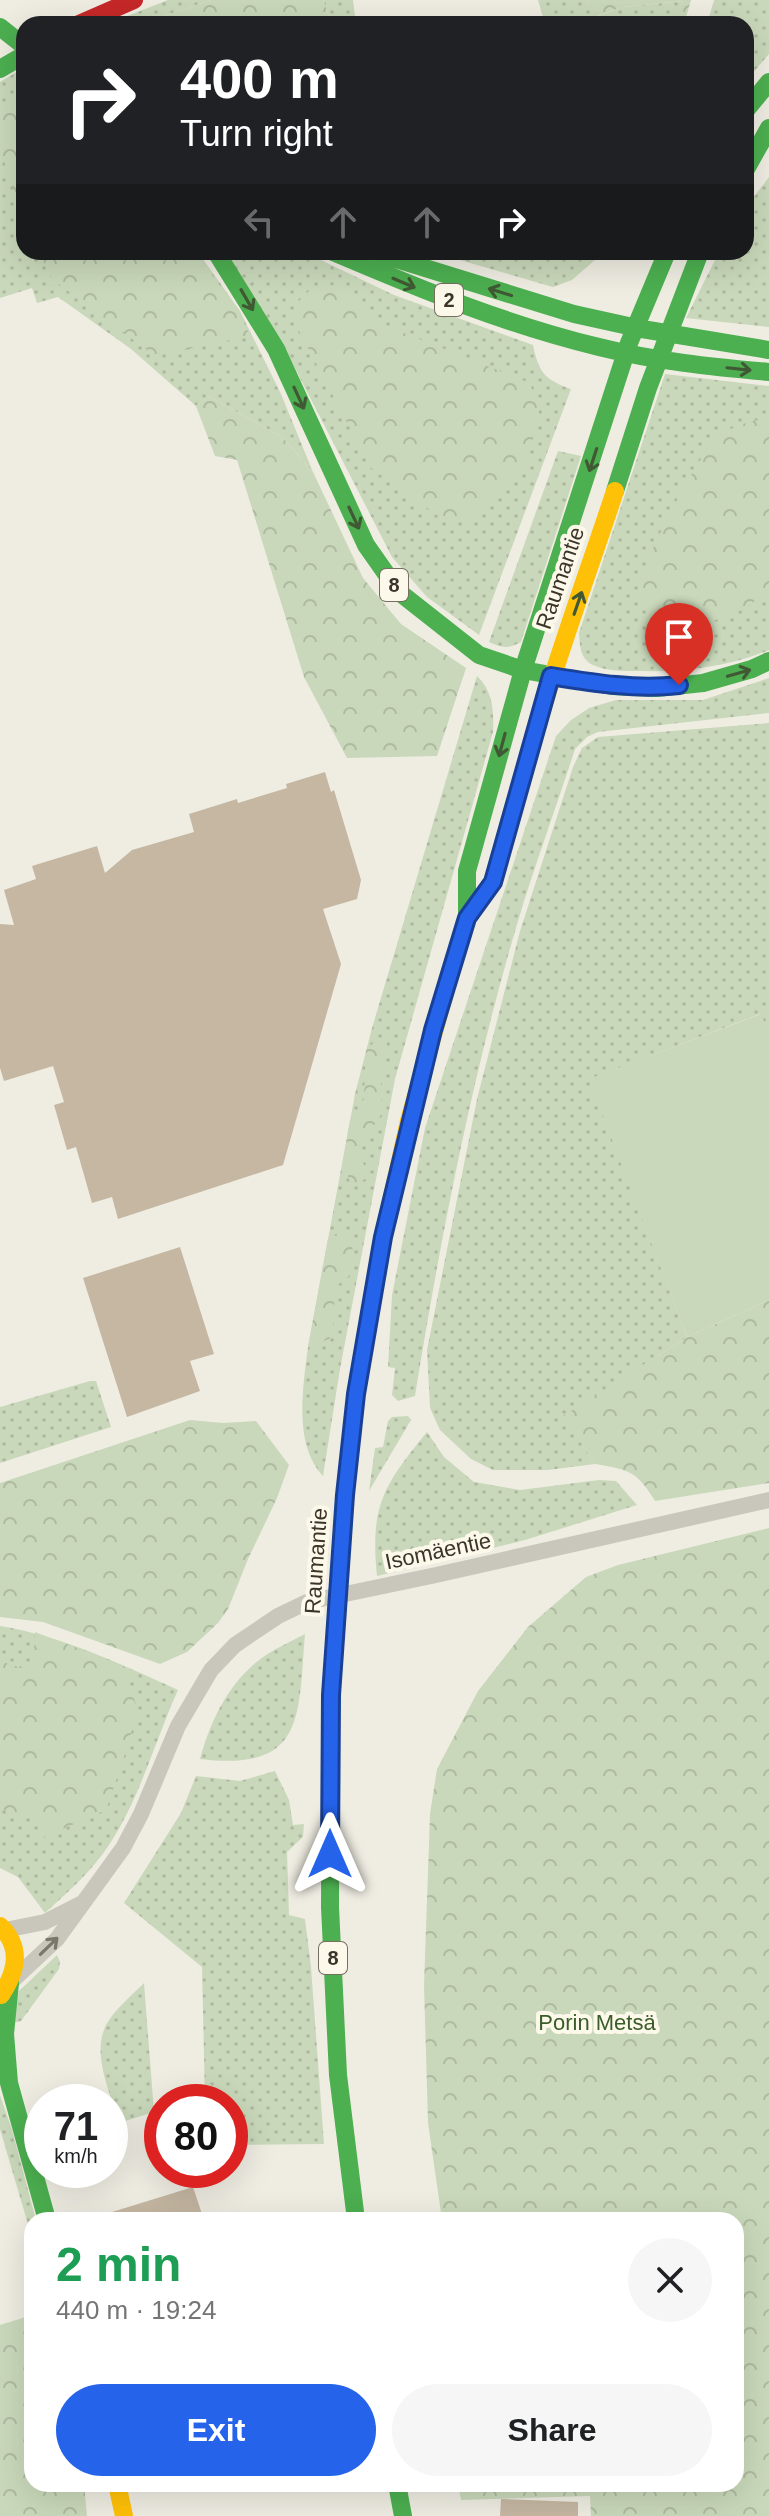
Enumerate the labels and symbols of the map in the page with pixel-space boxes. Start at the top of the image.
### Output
one-way arrow [392,277,416,291]
road number: 2 [435,284,463,316]
one-way arrow [487,284,513,299]
one-way arrow [239,288,255,311]
one-way arrow [725,361,752,376]
one-way arrow [292,386,307,410]
one-way arrow [584,447,599,472]
one-way arrow [347,506,362,530]
street label: Raumantie [531,524,589,632]
road number: 8 [380,569,408,601]
one-way arrow [572,591,586,615]
pin [645,603,713,685]
one-way arrow [725,664,751,679]
one-way arrow [494,732,509,758]
street label: Raumantie [300,1507,332,1615]
street label: Isomäentie [383,1528,493,1574]
position arrow [288,1812,372,1896]
one-way arrow [39,1937,58,1956]
road number: 8 [319,1942,347,1974]
park label: Porin Metsä [538,2010,656,2035]
speed limit sign: 80 [144,2084,248,2188]

